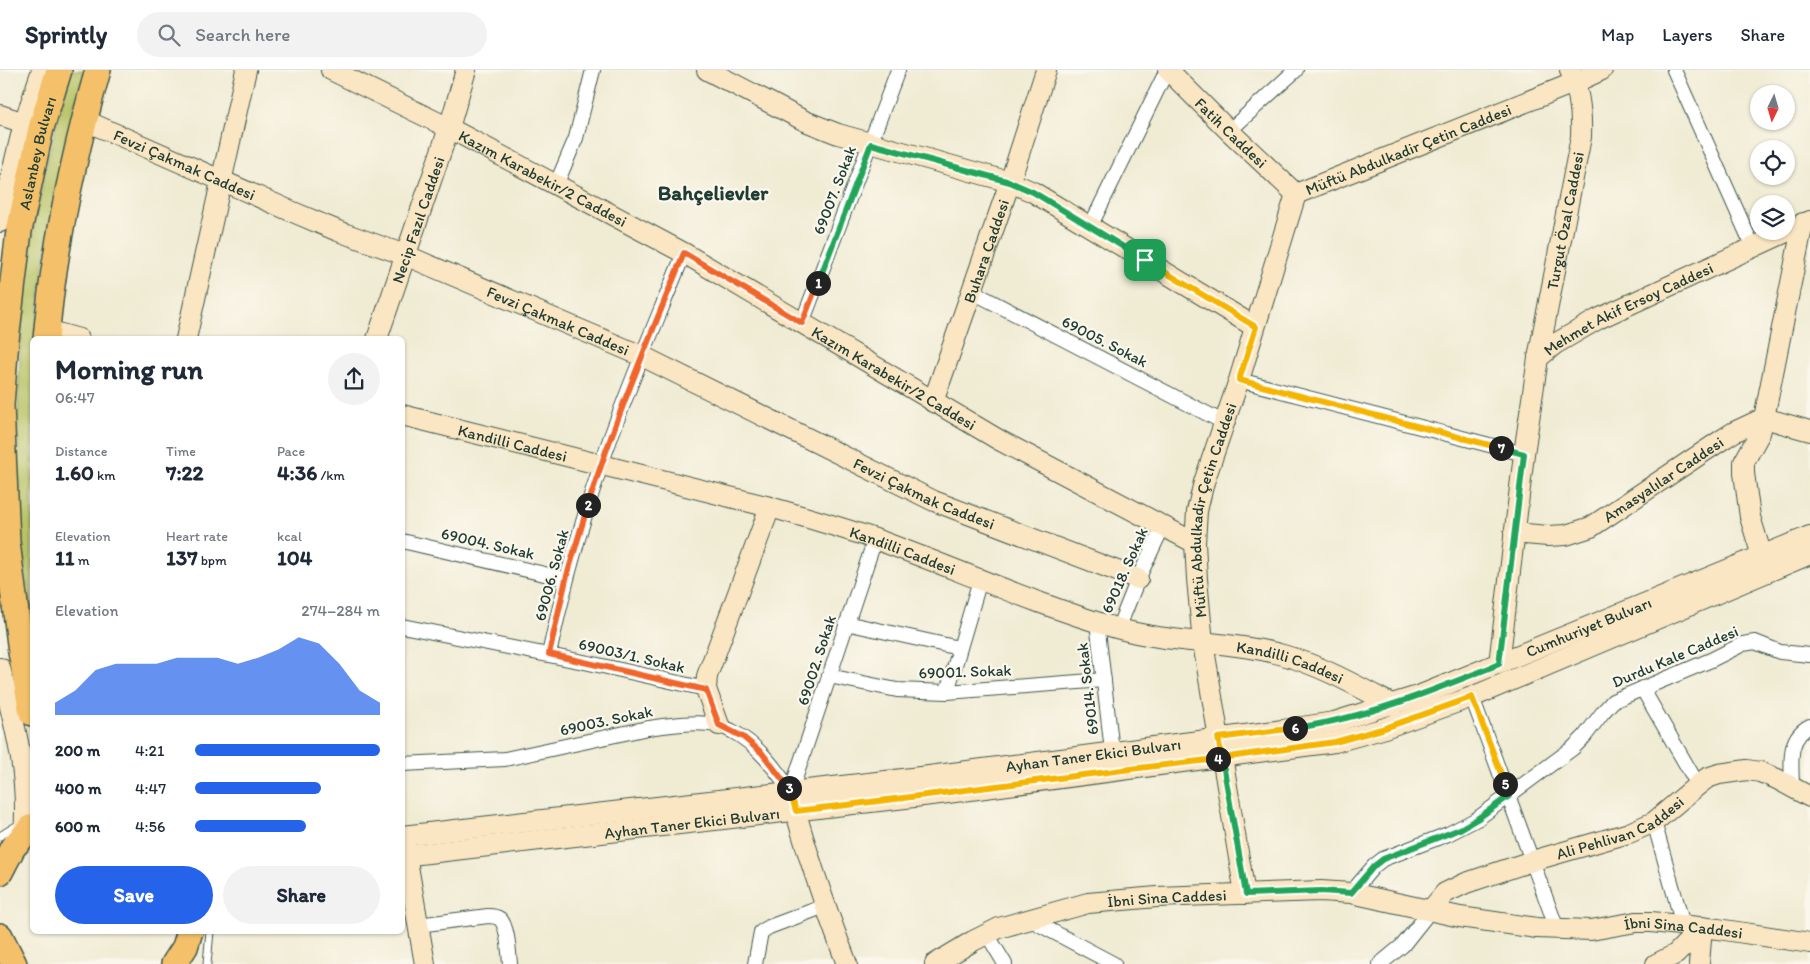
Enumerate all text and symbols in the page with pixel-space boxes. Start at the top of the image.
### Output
search box [137,12,487,57]
text: Sprintly [25,20,107,49]
icon: search [155,21,183,49]
text: Search here [195,23,290,46]
text: Map [1601,24,1634,46]
text: Layers [1662,24,1712,46]
text: Share [1740,24,1785,46]
north arrow [1750,85,1795,130]
map controls [1750,85,1795,240]
street label: Aslanbey Bulvarı [15,94,60,212]
street label: Fatih Caddesi [1191,94,1271,172]
street label: Müftü Abdulkadir Çetin Caddesi [1303,100,1514,199]
street label: Fevzi Çakmak Caddesi [111,125,258,204]
street label: Kazım Karabekir/2 Caddesi [455,126,630,231]
button: locate [1750,140,1795,185]
street label: 69007. Sokak [809,143,860,237]
street label: Turgut Özal Caddesi [1543,150,1588,291]
street label: Necip Fazıl Caddesi [388,154,449,286]
district label: Bahçelievler [658,180,769,206]
button: layers [1750,195,1795,240]
street label: Buhara Caddesi [959,197,1013,306]
pin [1124,239,1166,281]
icon: arrive [1131,246,1159,274]
street label: Mehmet Akif Ersoy Caddesi [1540,258,1716,360]
pin: 1 [806,270,830,296]
text: 1 [815,275,822,292]
street label: Fevzi Çakmak Caddesi [484,282,632,360]
street label: 69005. Sokak [1059,312,1151,371]
street label: Kazım Karabekir/2 Caddesi [808,322,980,434]
text: Morning run [55,352,203,386]
button: share [328,353,380,405]
text: 06:47 [55,388,95,407]
street label: Müftü Abdulkadir Çetin Caddesi [1186,400,1241,619]
street label: Kandilli Caddesi [456,420,569,466]
street label: Amasyalılar Caddesi [1600,433,1727,526]
pin: 7 [1488,436,1514,460]
text: 7 [1498,440,1505,457]
text: Distance [55,443,107,460]
text: Time [166,443,196,460]
text: Pace [277,443,305,460]
street label: Fevzi Çakmak Caddesi [850,454,997,533]
text: 1.60 [55,460,94,485]
text: 7:22 [166,460,204,485]
text: 4:36 [277,460,317,485]
text: km [94,467,116,484]
text: /km [317,467,345,484]
pin: 2 [576,492,600,518]
text: 2 [585,497,592,514]
street label: Kandilli Caddesi [847,522,958,579]
street label: 69004. Sokak [439,524,536,563]
street label: 69018. Sokak [1097,524,1152,616]
street label: 69006. Sokak [530,527,573,623]
text: Elevation [55,528,111,545]
text: Heart rate [166,528,228,545]
text: kcal [277,528,302,545]
text: 11 [55,545,75,570]
text: 137 [166,545,198,570]
text: 104 [277,545,312,570]
text: m [75,552,89,569]
text: bpm [198,552,227,569]
street label: Cumhuriyet Bulvarı [1523,593,1654,661]
text: Elevation [55,601,119,620]
text: 274–284 m [301,601,380,620]
street label: 69002. Sokak [793,613,840,708]
street label: Durdu Kale Caddesi [1609,621,1741,692]
street label: 69003/1. Sokak [577,634,687,677]
street label: Kandilli Caddesi [1235,637,1347,688]
street label: 69014. Sokak [1072,642,1103,736]
street label: 69001. Sokak [918,660,1012,683]
street label: 69003. Sokak [558,701,654,740]
pin: 6 [1282,716,1308,740]
text: 6 [1292,720,1299,737]
street label: Ayhan Taner Ekici Bulvarı [1005,734,1182,776]
text: 200 m [55,741,100,760]
text: 4:21 [135,741,164,760]
pin: 4 [1206,746,1230,772]
text: 4 [1214,751,1223,768]
pin: 5 [1492,772,1518,796]
pin: 3 [776,776,802,800]
text: 5 [1502,776,1509,793]
text: 400 m [55,779,101,798]
text: 4:47 [135,779,166,798]
text: 3 [786,780,793,797]
street label: Ali Pehlivan Caddesi [1554,792,1688,864]
street label: Ayhan Taner Ekici Bulvarı [603,804,781,843]
text: 600 m [55,817,100,836]
text: 4:56 [135,817,165,836]
button: Save [55,866,213,924]
button: Share [223,866,380,924]
street label: İbni Sina Caddesi [1106,885,1227,911]
street label: İbni Sina Caddesi [1622,913,1744,943]

